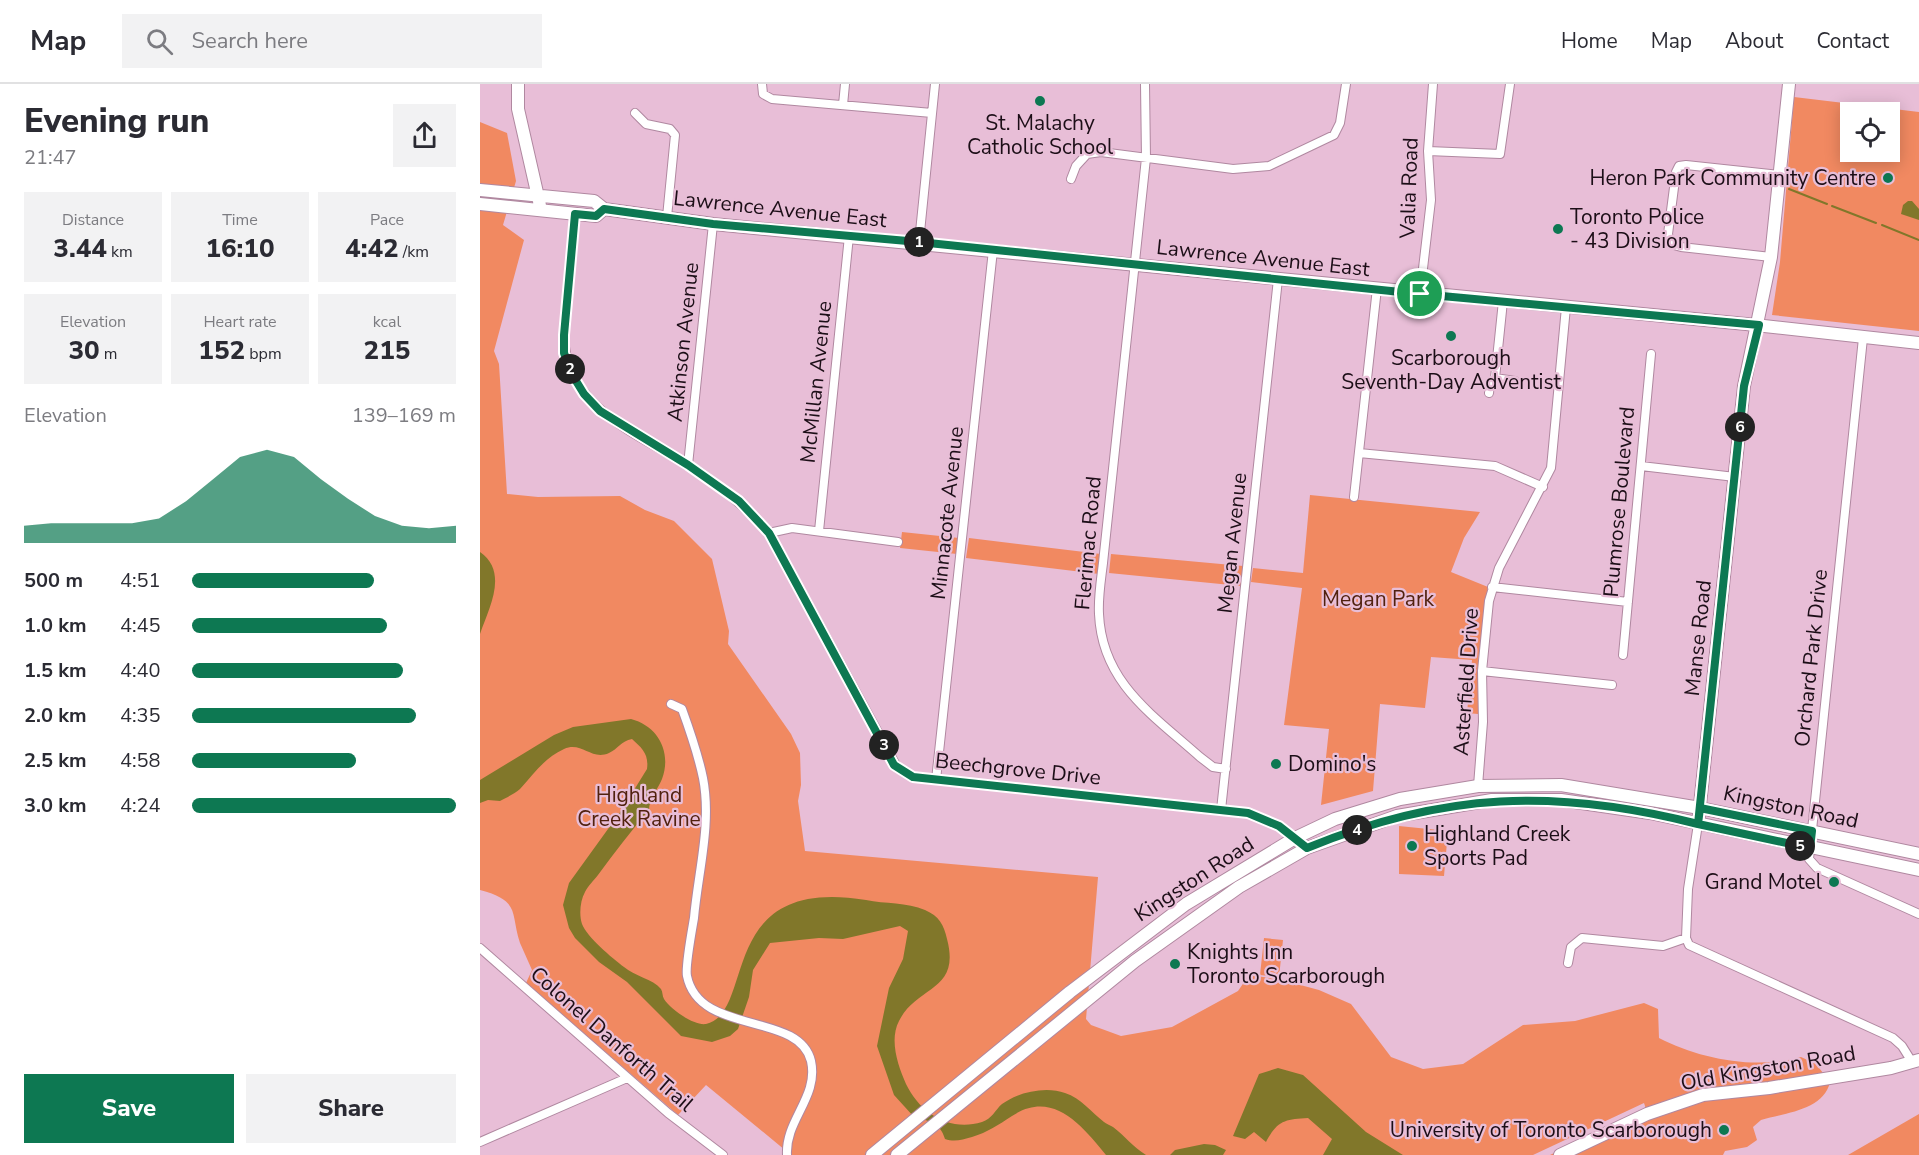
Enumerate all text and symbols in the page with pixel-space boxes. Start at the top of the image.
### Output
search box [122,14,542,68]
text: Map [30,22,86,60]
icon: search [143,25,176,58]
text: Search here [191,26,308,56]
text: Home [1561,27,1618,55]
text: Map [1651,27,1692,55]
text: About [1725,27,1783,55]
text: Contact [1816,27,1889,55]
marker: St. Malachy Catholic School [1033,94,1047,108]
text: Evening run [24,99,209,144]
map controls [1840,102,1900,162]
button: locate [1840,102,1900,162]
button: share [393,104,456,167]
place label: St. Malachy Catholic School [967,109,1114,161]
street label: Valia Road [1393,137,1425,240]
text: 21:47 [24,144,77,171]
place label: Heron Park Community Centre [1589,164,1876,192]
marker: Heron Park Community Centre [1881,171,1895,185]
street label: Lawrence Avenue East [672,184,889,234]
place label: Toronto Police - 43 Division [1570,203,1704,255]
text: Distance [62,209,124,231]
text: Time [222,209,258,231]
text: Pace [370,209,404,231]
marker: Toronto Police - 43 Division [1551,222,1565,236]
pin: 1 [904,227,934,257]
text: 3.44 [53,231,107,266]
text: 16:10 [205,231,275,266]
text: 4:42 [345,231,399,266]
text: 1 [914,231,924,253]
street label: Lawrence Avenue East [1155,233,1372,283]
text: km [107,241,133,263]
text: /km [399,241,429,263]
street label: Atkinson Avenue [661,261,705,423]
pin [1394,268,1445,319]
icon: arrive [1403,277,1436,310]
street label: McMillan Avenue [794,300,838,464]
text: Elevation [60,311,126,333]
text: Heart rate [203,311,277,333]
text: kcal [373,311,401,333]
marker: Scarborough Seventh-Day Adventist [1444,329,1458,343]
text: 30 [68,333,100,368]
text: 152 [198,333,245,368]
text: 215 [364,333,410,368]
text: m [100,343,118,365]
text: bpm [245,343,282,365]
place label: Scarborough Seventh-Day Adventist [1341,344,1561,396]
pin: 2 [555,354,585,384]
text: 2 [565,358,575,380]
text: Elevation [24,402,107,429]
text: 139–169 m [352,402,456,429]
street label: Plumrose Boulevard [1597,406,1641,598]
pin: 6 [1725,412,1755,442]
text: 6 [1735,416,1745,438]
street label: Minnacote Avenue [924,425,970,601]
street label: Megan Avenue [1211,471,1253,615]
street label: Flerimac Road [1068,475,1108,611]
text: 500 m [24,567,83,594]
text: 4:51 [120,567,161,594]
street label: Orchard Park Drive [1788,568,1834,748]
street label: Manse Road [1678,579,1718,697]
park label: Megan Park [1322,585,1434,613]
street label: Asterfield Drive [1447,607,1485,757]
text: 1.0 km [24,612,87,639]
text: 4:45 [120,612,161,639]
text: 1.5 km [24,657,87,684]
text: 4:40 [120,657,161,684]
text: 2.0 km [24,702,87,729]
text: 4:35 [120,702,161,729]
pin: 3 [869,730,899,760]
text: 3 [879,734,889,756]
street label: Beechgrove Drive [934,746,1102,792]
text: 2.5 km [24,747,87,774]
text: 4:58 [120,747,161,774]
place label: Domino's [1288,750,1376,778]
marker: Domino's [1269,757,1283,771]
street label: Kingston Road [1721,779,1861,835]
park label: Highland Creek Ravine [577,781,701,833]
text: 3.0 km [24,792,87,819]
text: 4:24 [120,792,161,819]
pin: 4 [1342,815,1372,845]
text: 4 [1352,819,1362,841]
place label: Highland Creek Sports Pad [1424,820,1571,872]
street label: Kingston Road [1129,830,1259,928]
pin: 5 [1785,831,1815,861]
text: 5 [1795,835,1805,857]
marker: Highland Creek Sports Pad [1405,839,1419,853]
place label: Grand Motel [1704,868,1823,896]
marker: Grand Motel [1827,875,1841,889]
place label: Knights Inn Toronto Scarborough [1187,938,1385,990]
marker: Knights Inn Toronto Scarborough [1168,957,1182,971]
street label: Colonel Danforth Trail [524,960,700,1118]
street label: Old Kingston Road [1678,1039,1858,1097]
button: Save [24,1074,234,1143]
button: Share [246,1074,456,1143]
place label: University of Toronto Scarborough [1390,1116,1712,1144]
marker: University of Toronto Scarborough [1717,1123,1731,1137]

